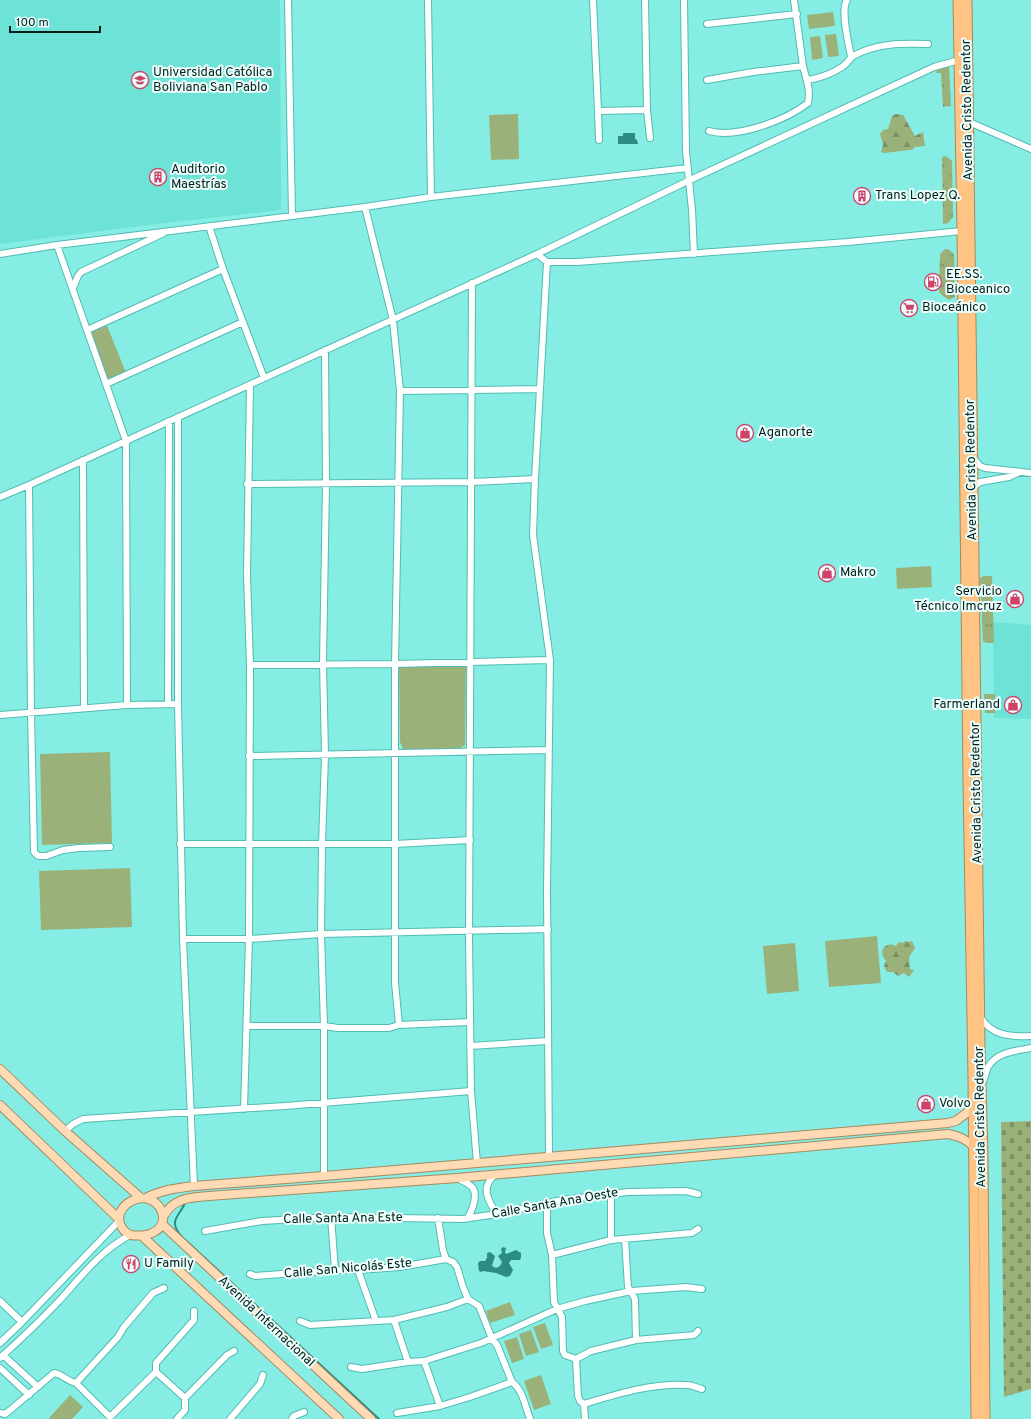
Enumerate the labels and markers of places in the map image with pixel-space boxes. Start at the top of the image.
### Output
place label: Universidad Católica Boliviana San Pablo [153,65,272,96]
school or university icon: Universidad Católica Boliviana San Pablo [130,70,150,90]
place label: Auditorio Maestrías [171,162,227,193]
building icon: Auditorio Maestrías [148,167,168,187]
building icon: Trans Lopez Q. [852,186,872,206]
place label: Trans Lopez Q. [875,188,960,204]
place label: EE.SS. Bioceanico [946,267,1010,298]
fuel station icon: EE.SS. Bioceanico [923,272,943,292]
supermarket icon: Bioceánico [899,298,919,318]
place label: Bioceánico [922,300,986,316]
shop icon: Aganorte [735,423,755,443]
place label: Aganorte [758,425,813,441]
shop icon: Makro [817,563,837,583]
place label: Makro [840,565,876,581]
place label: Servicio Técnico Imcruz [914,584,1002,615]
shop icon: Servicio Técnico Imcruz [1005,589,1025,609]
shop icon: Farmerland [1003,695,1023,715]
place label: Farmerland [933,697,1000,713]
shop icon: Volvo [916,1094,936,1114]
place label: Volvo [939,1096,971,1112]
restaurant icon: U Family [121,1254,141,1274]
place label: U Family [144,1256,194,1272]

